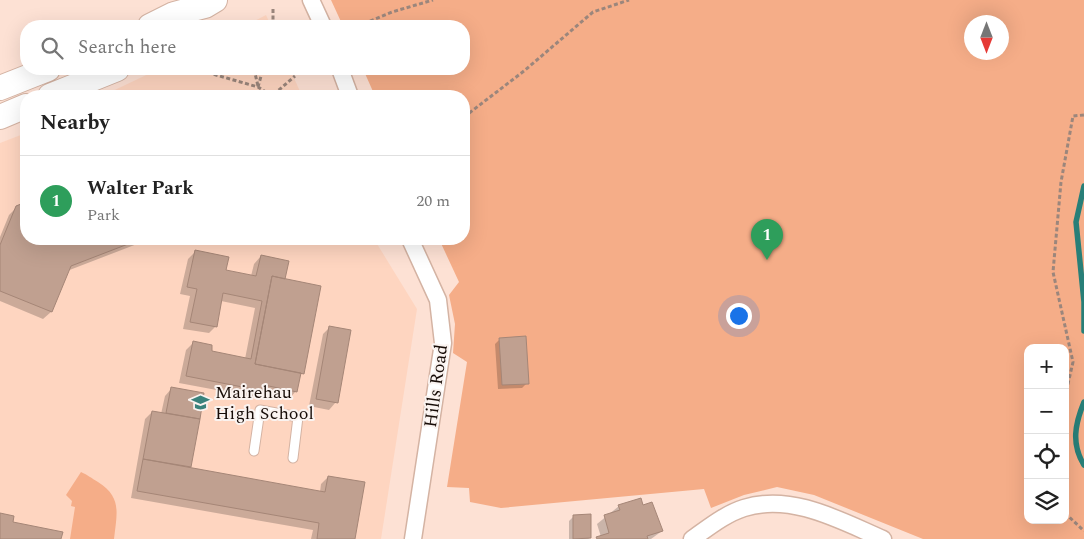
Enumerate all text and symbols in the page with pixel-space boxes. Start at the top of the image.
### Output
north arrow [964,15,1009,60]
search box [20,20,470,75]
text: Search here [78,33,177,62]
icon: search [38,34,66,62]
text: Nearby [40,107,110,139]
text: Walter Park [87,174,194,203]
text: 1 [52,189,60,213]
text: 20 m [416,189,450,213]
text: Park [87,203,120,227]
pin: 1 [751,219,783,260]
your location [726,303,752,329]
street label: Hills Road [417,343,455,429]
map controls [1024,344,1069,524]
button: + [1024,344,1069,389]
place label: Mairehau High School [215,379,314,427]
button: − [1024,389,1069,434]
school or university icon: Mairehau High School [191,392,211,412]
button: locate [1024,434,1069,479]
button: layers [1024,479,1069,524]

